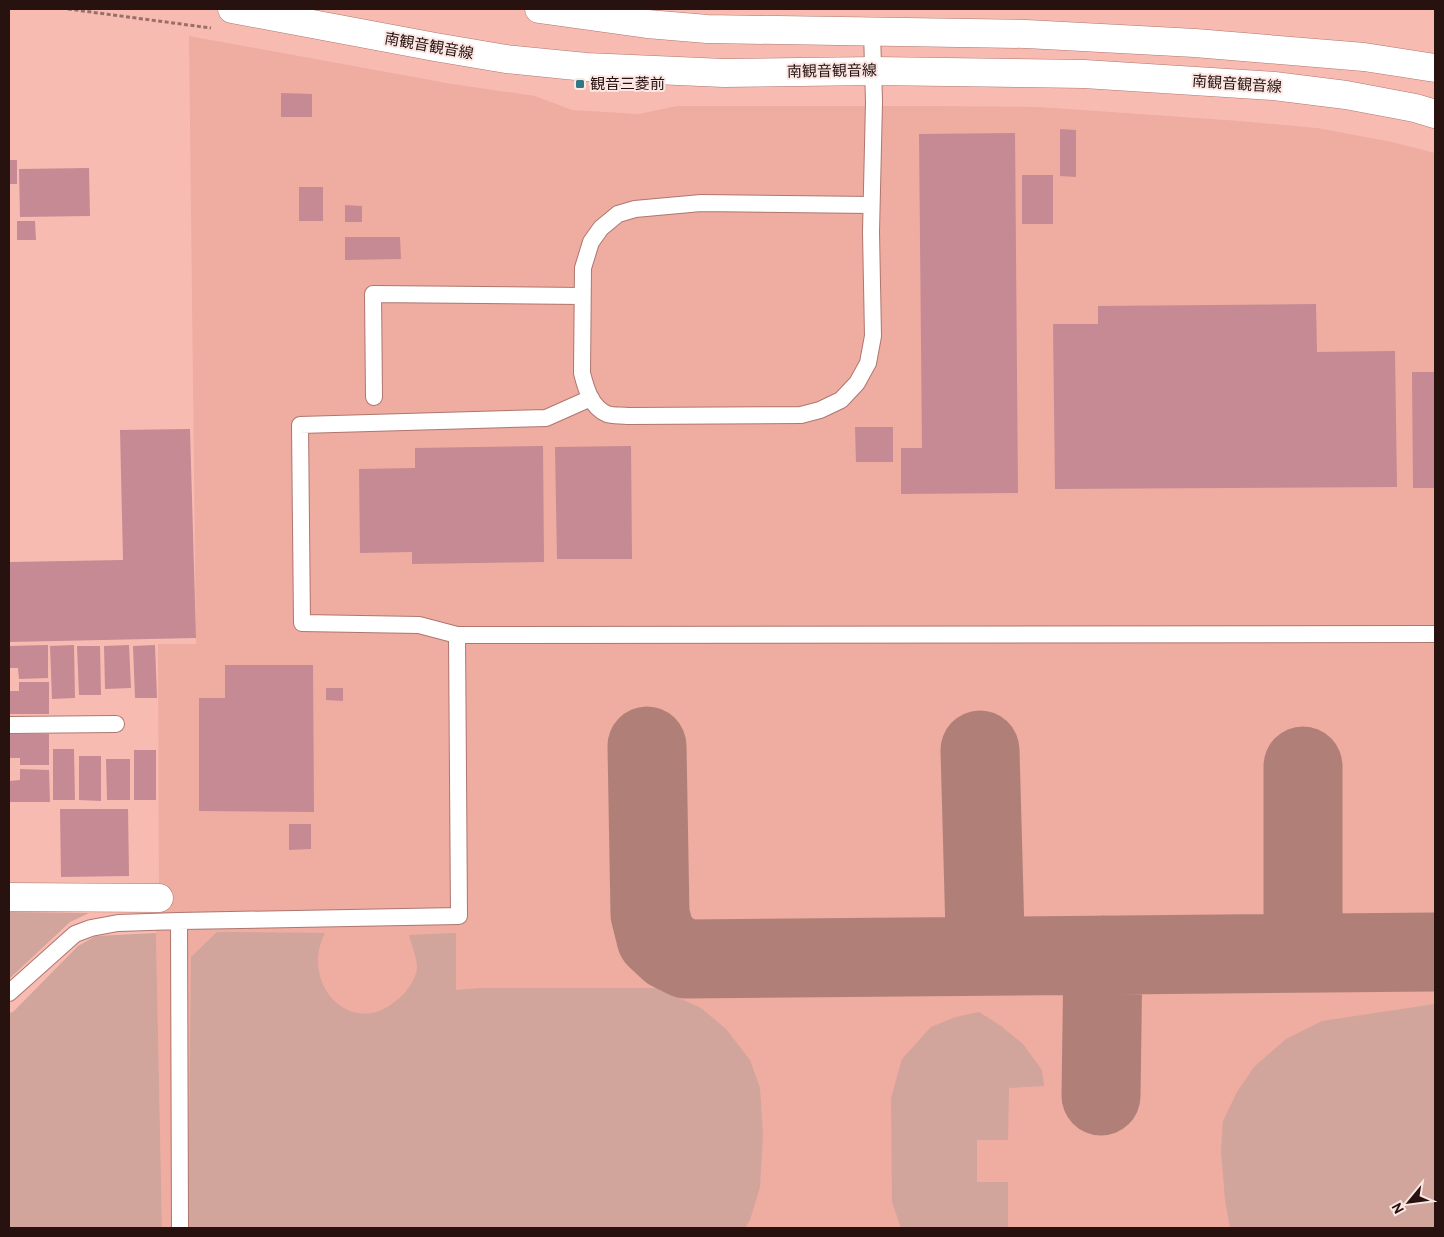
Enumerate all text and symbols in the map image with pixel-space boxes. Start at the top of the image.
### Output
street label: 南観音観音線 [383,30,475,65]
street label: 南観音観音線 [787,62,877,83]
street label: 南観音観音線 [1191,73,1282,98]
place label: 観音三菱前 [590,76,665,95]
marker: 観音三菱前 [574,78,586,90]
north arrow [1384,1177,1434,1227]
text: N [1389,1199,1409,1216]

